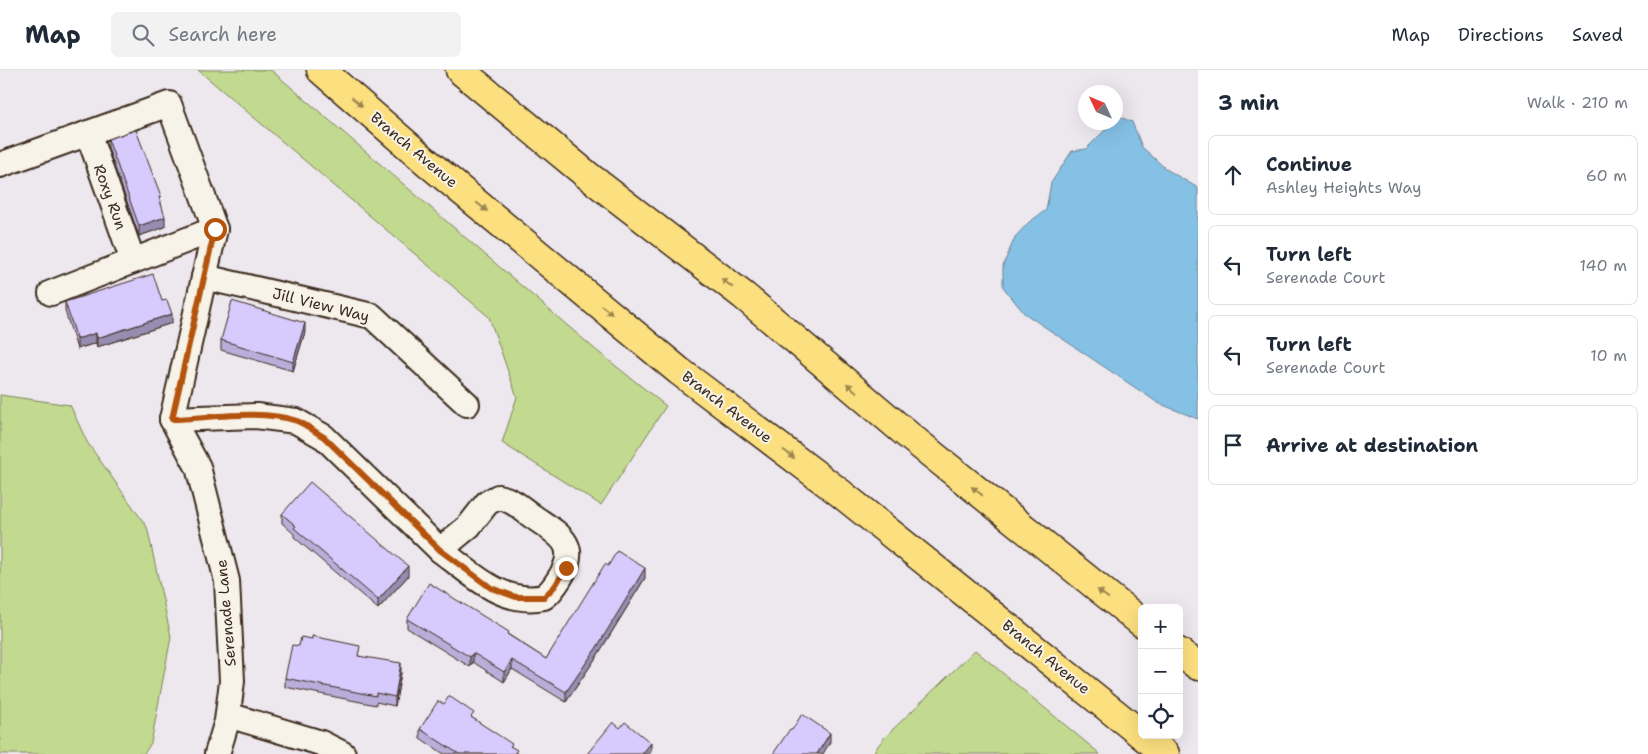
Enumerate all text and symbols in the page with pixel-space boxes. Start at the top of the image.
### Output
search box [111,12,461,57]
text: Map [25,19,81,51]
icon: search [129,21,157,49]
text: Search here [169,22,277,47]
text: Map [1392,23,1430,47]
text: Directions [1458,23,1544,47]
text: Saved [1572,23,1623,47]
north arrow [1078,85,1123,130]
text: 3 min [1218,89,1279,117]
text: Walk · 210 m [1527,92,1628,113]
one-way arrow [351,96,363,108]
street label: Branch Avenue [366,108,462,192]
text: Continue [1266,152,1352,177]
street label: Roxy Run [89,161,131,233]
icon: ahead [1219,161,1247,189]
text: 60 m [1586,165,1627,186]
text: Ashley Heights Way [1266,177,1421,198]
one-way arrow [475,201,488,212]
route start [204,218,227,241]
text: Turn left [1266,242,1352,267]
icon: left [1219,251,1247,279]
text: 140 m [1580,255,1627,276]
text: Serenade Court [1266,267,1385,288]
one-way arrow [721,278,734,289]
street label: Jill View Way [270,283,372,327]
one-way arrow [601,304,613,315]
text: Turn left [1266,332,1352,357]
icon: left [1219,341,1247,369]
text: 10 m [1590,345,1627,366]
text: Serenade Court [1266,357,1385,378]
street label: Branch Avenue [678,367,776,447]
one-way arrow [846,382,859,393]
icon: arrive [1219,431,1247,459]
text: Arrive at destination [1266,433,1478,458]
one-way arrow [782,449,795,460]
one-way arrow [971,486,984,497]
route end [555,557,578,580]
street label: Serenade Lane [211,559,241,667]
one-way arrow [1096,589,1110,599]
map controls [1138,604,1183,739]
button: + [1138,604,1183,649]
street label: Branch Avenue [998,615,1094,699]
button: − [1138,649,1183,694]
button: locate [1138,694,1183,739]

